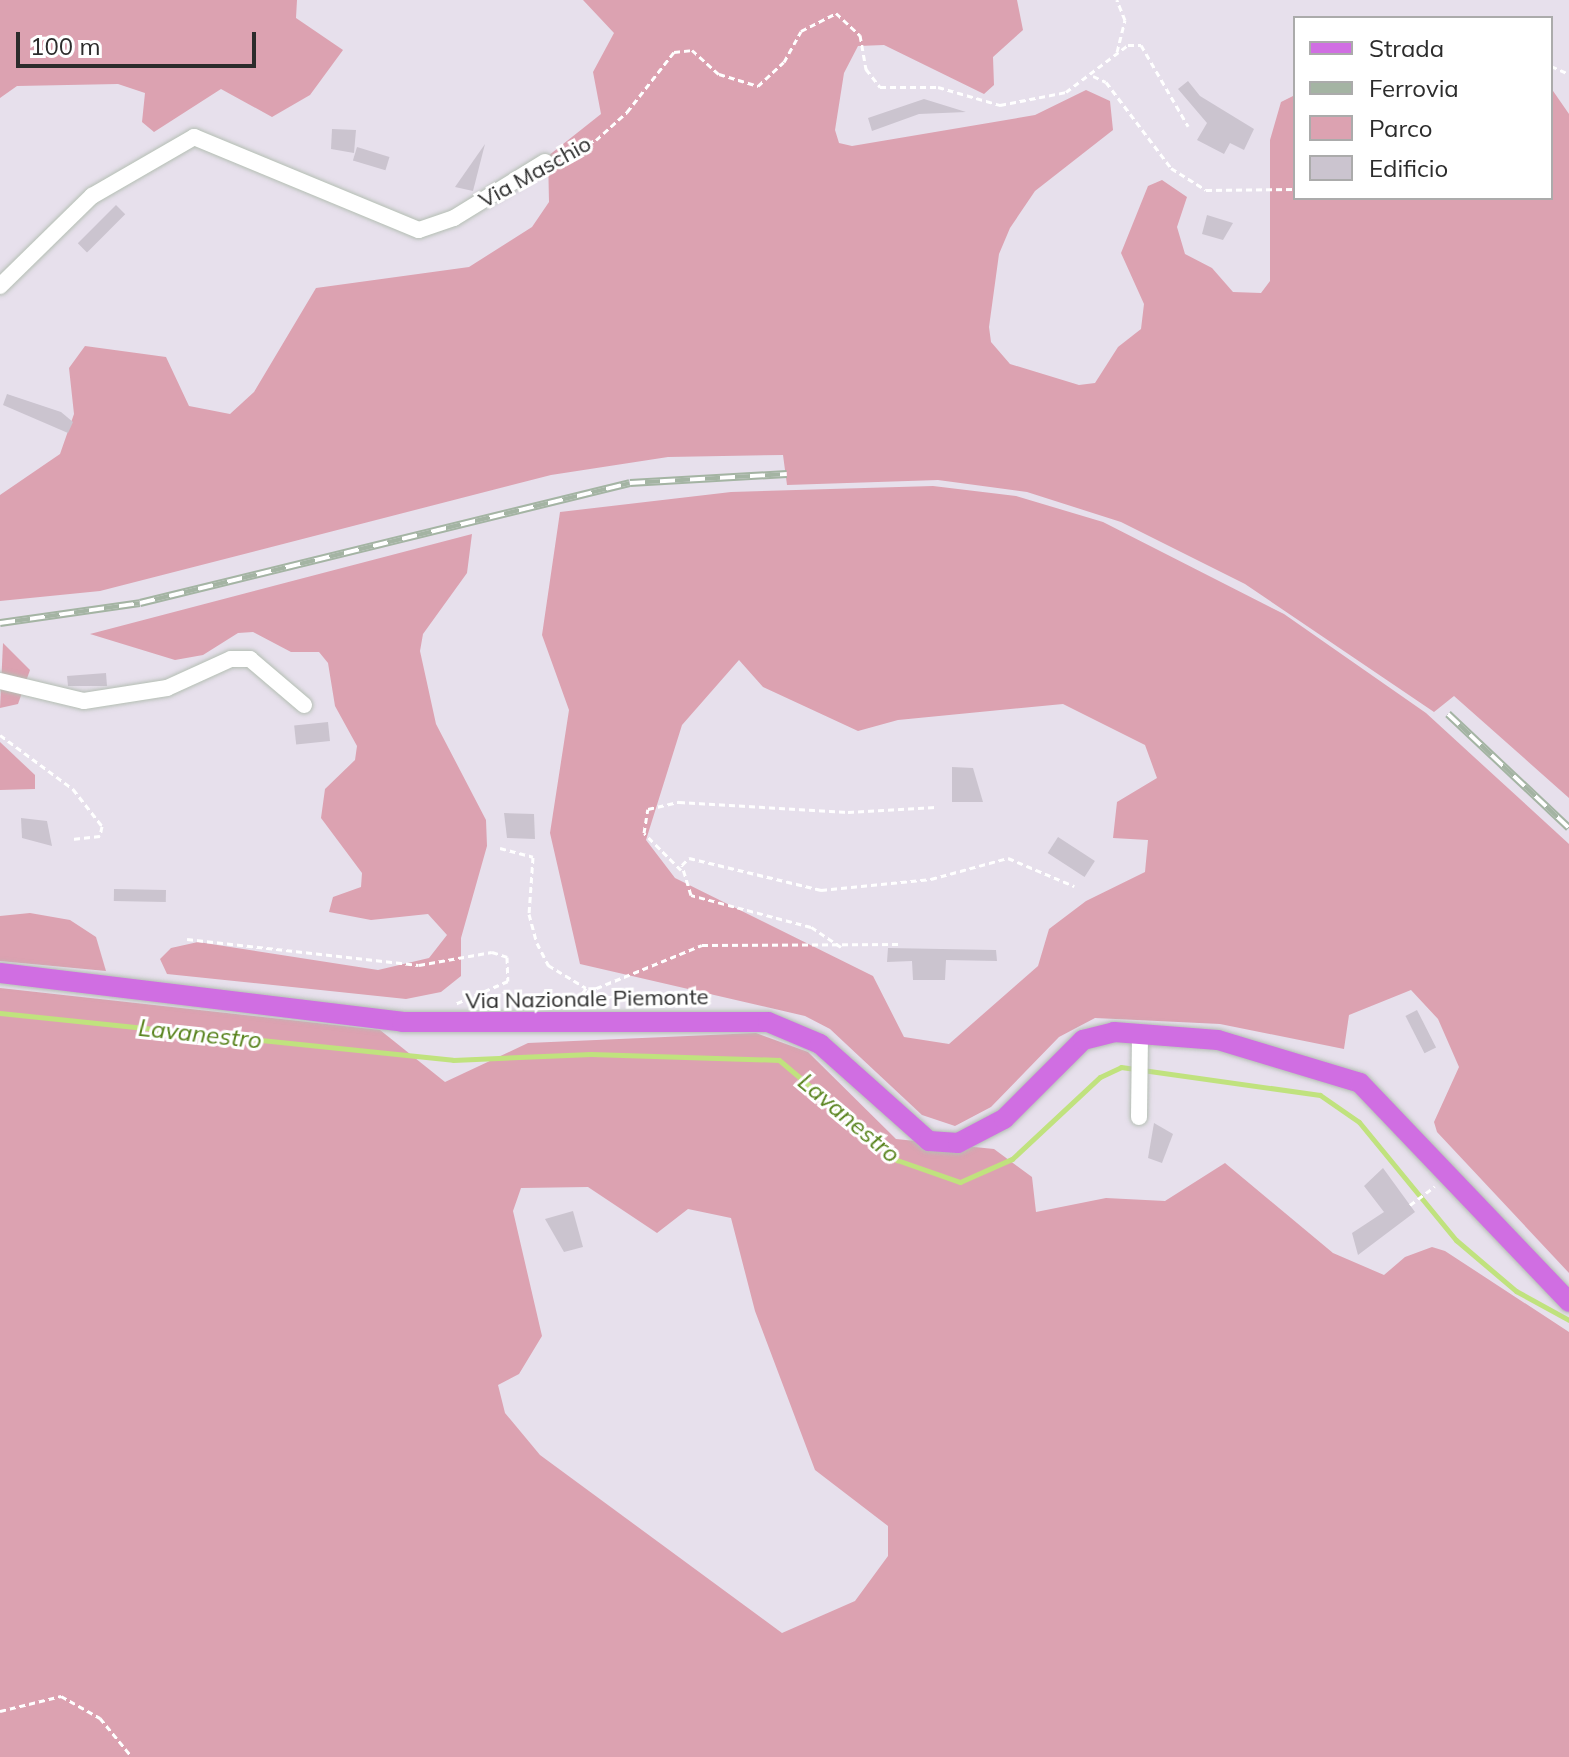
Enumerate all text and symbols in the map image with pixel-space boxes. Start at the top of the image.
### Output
scale bar [20,16,260,66]
legend [1293,16,1553,200]
text: 100 m [30,31,101,61]
text: Strada [1369,33,1444,63]
text: Ferrovia [1369,73,1459,103]
text: Parco [1369,113,1432,143]
street label: Via Maschio [474,130,596,214]
text: Edificio [1369,153,1448,183]
street label: Via Nazionale Piemonte [465,984,709,1014]
water label: Lavanestro [137,1013,263,1055]
water label: Lavanestro [792,1067,906,1169]

